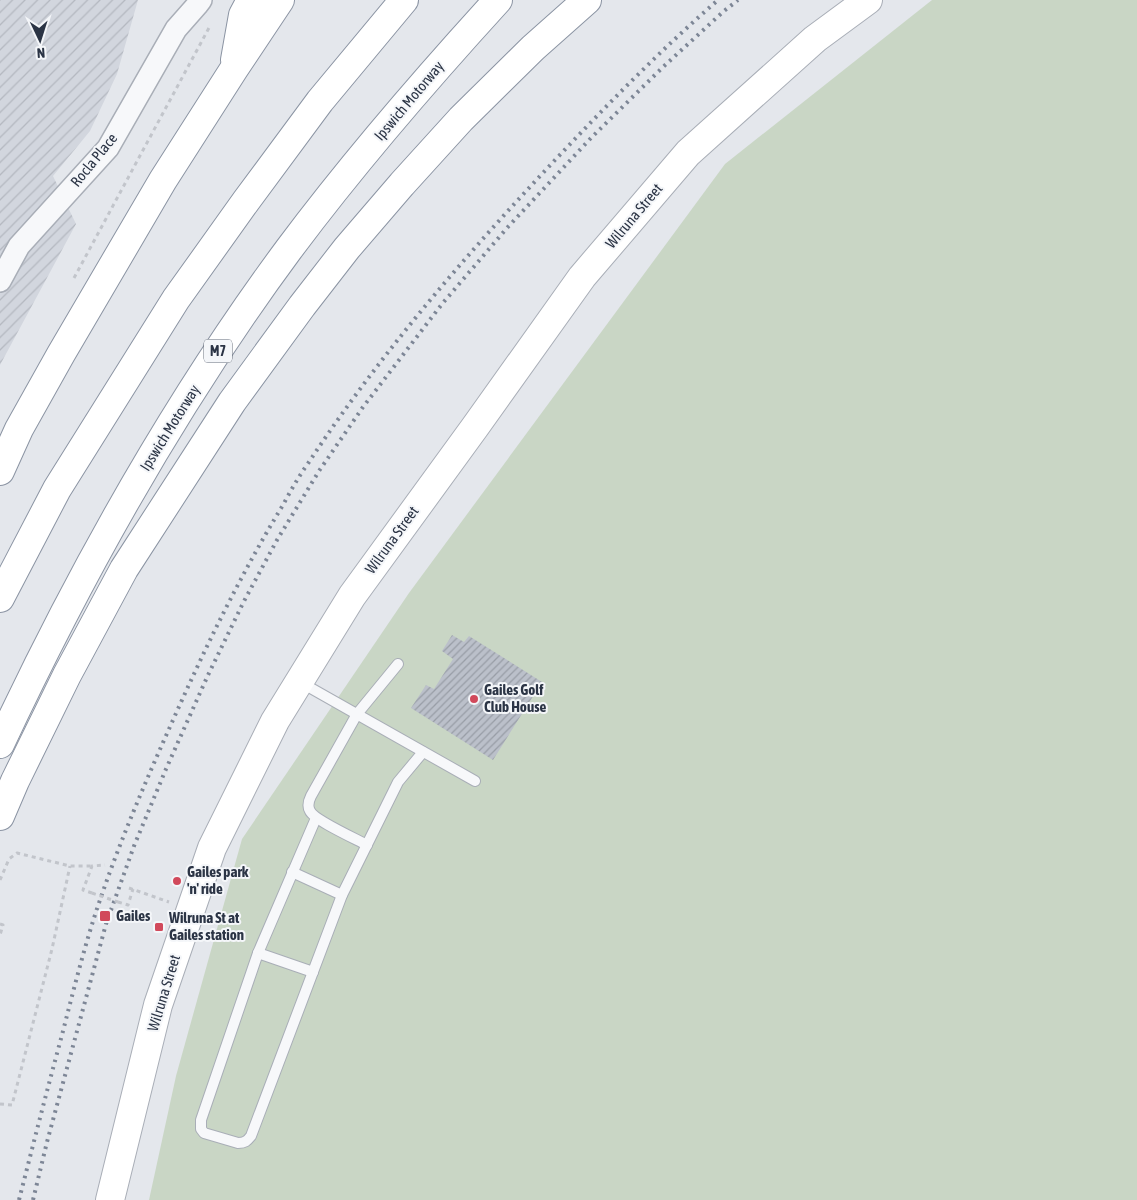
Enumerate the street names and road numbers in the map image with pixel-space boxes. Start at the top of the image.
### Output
street label: Ipswich Motorway [371,58,447,144]
street label: Rocla Place [67,129,120,190]
street label: Wilruna Street [602,180,666,251]
road number: M7 [204,340,232,362]
street label: Ipswich Motorway [136,382,203,474]
street label: Wilruna Street [361,503,422,577]
street label: Wilruna Street [144,953,183,1033]

